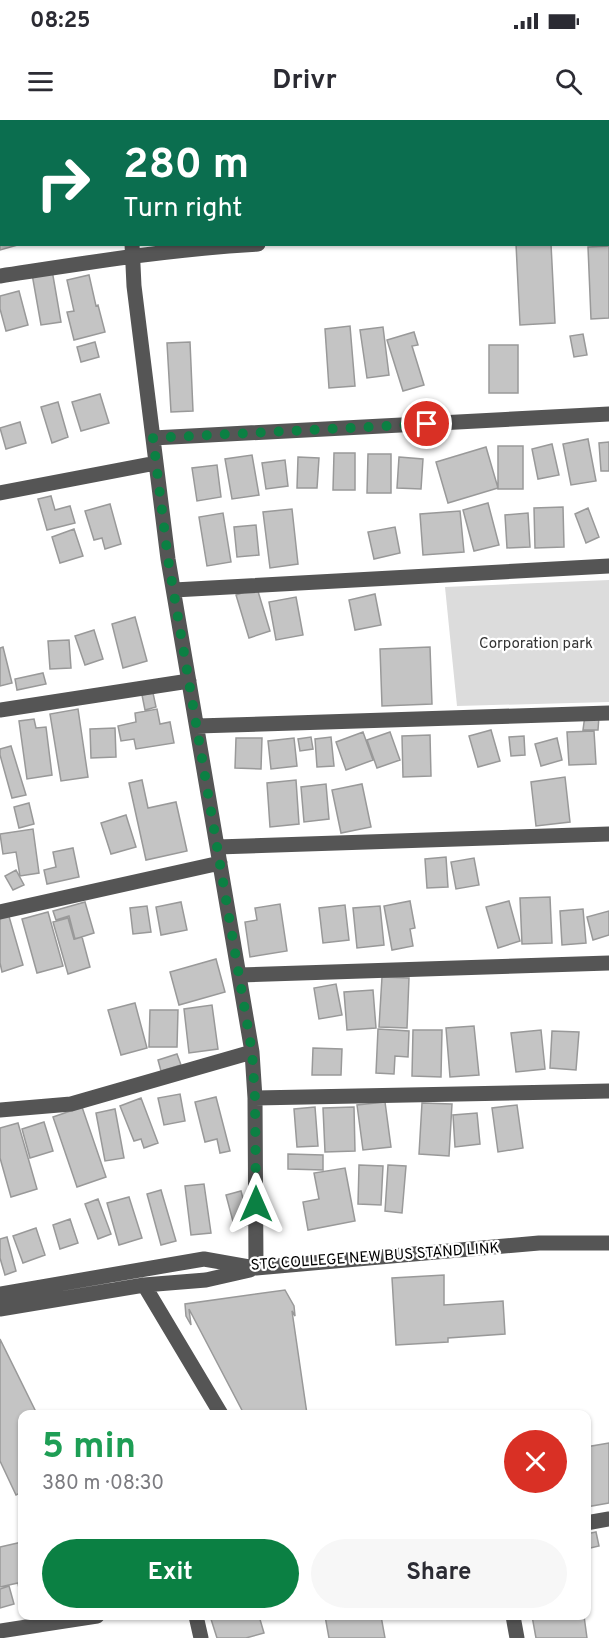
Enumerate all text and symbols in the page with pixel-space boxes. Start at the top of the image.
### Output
text: 08:25 [30,8,91,35]
text: Drivr [272,64,337,98]
icon: menu [24,65,57,98]
icon: search [552,65,585,98]
text: 280 m [123,140,249,193]
icon: right [24,144,102,222]
text: Turn right [123,192,242,226]
pin [401,398,452,449]
icon: arrive [410,407,443,440]
park label: Corporation park [479,635,593,654]
position arrow [224,1172,288,1236]
street label: STC COLLEGE NEW BUS STAND LINK [250,1239,500,1276]
text: 5 min [42,1425,136,1471]
button: close [504,1430,567,1493]
text: 380 m · 08:30 [42,1471,164,1497]
button: Exit [42,1539,299,1608]
button: Share [311,1539,567,1608]

